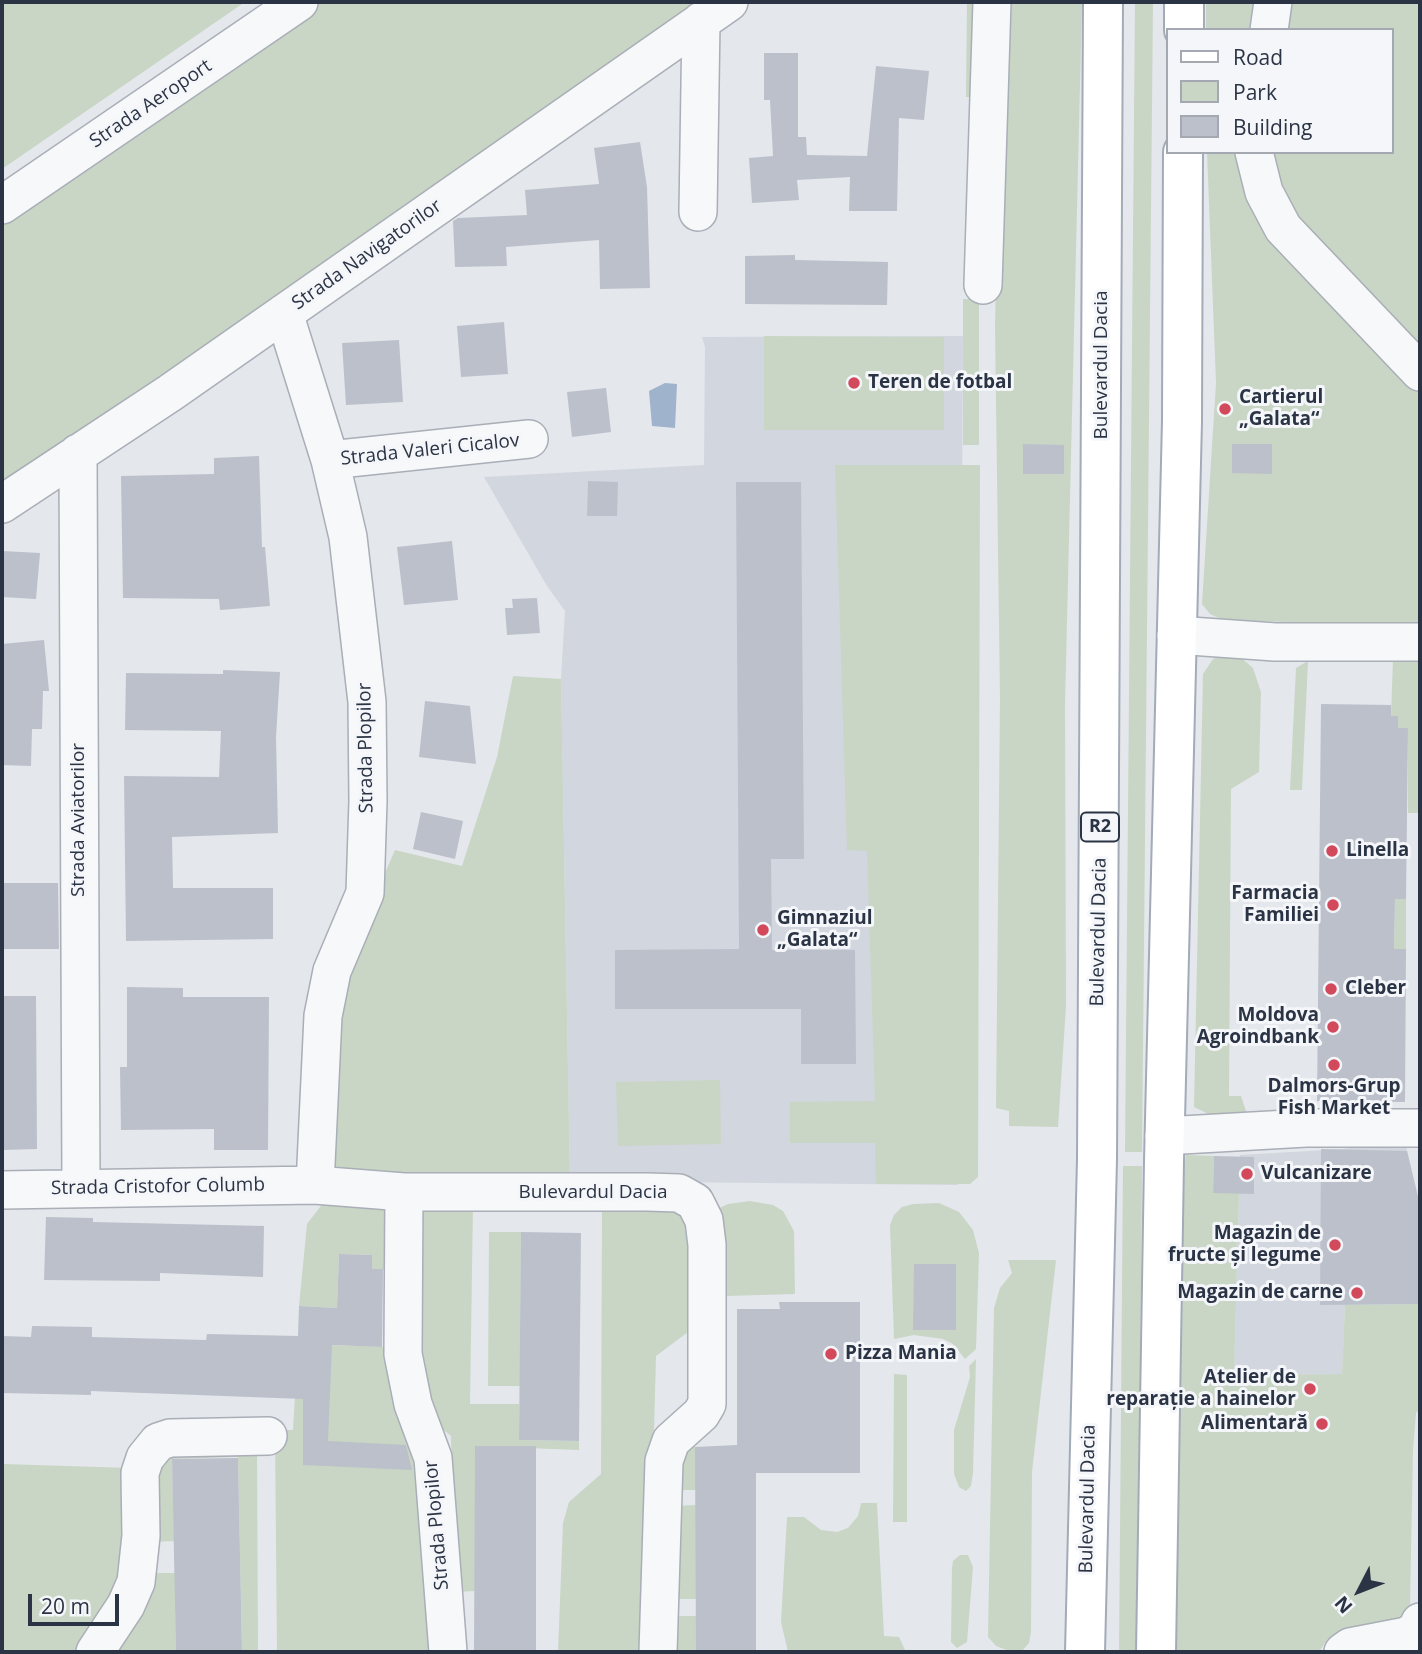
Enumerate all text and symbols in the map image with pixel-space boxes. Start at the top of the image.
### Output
legend [1166,28,1394,154]
text: Road [1233,43,1283,71]
street label: Strada Aeroport [86,55,216,153]
text: Park [1233,78,1277,106]
text: Building [1233,113,1312,141]
street label: Strada Navigatorilor [288,195,446,315]
street label: Bulevardul Dacia [1091,290,1113,440]
place label: Teren de fotbal [868,372,1012,394]
marker: Teren de fotbal [846,375,862,391]
place label: Cartierul „Galata“ [1239,387,1323,431]
marker: Cartierul „Galata“ [1217,401,1233,417]
street label: Strada Valeri Cicalov [339,429,521,471]
street label: Strada Plopilor [353,682,379,814]
street label: Strada Aviatorilor [68,743,90,897]
road number: R2 [1081,812,1119,842]
place label: Linella [1346,840,1409,862]
marker: Linella [1324,843,1340,859]
street label: Bulevardul Dacia [1086,857,1112,1007]
place label: Farmacia Familiei [1231,883,1319,927]
marker: Farmacia Familiei [1325,897,1341,913]
place label: Gimnaziul „Galata“ [777,908,873,952]
marker: Gimnaziul „Galata“ [755,922,771,938]
place label: Cleber [1345,978,1406,1000]
marker: Cleber [1323,981,1339,997]
place label: Moldova Agroindbank [1197,1005,1319,1049]
marker: Moldova Agroindbank [1325,1019,1341,1035]
marker: Dalmors-Grup Fish Market [1326,1057,1342,1073]
place label: Dalmors-Grup Fish Market [1268,1076,1400,1120]
place label: Vulcanizare [1261,1163,1372,1185]
marker: Vulcanizare [1239,1166,1255,1182]
street label: Strada Cristofor Columb [51,1174,265,1200]
street label: Bulevardul Dacia [518,1182,668,1204]
place label: Magazin de fructe și legume [1168,1223,1321,1267]
marker: Magazin de fructe și legume [1327,1237,1343,1253]
place label: Magazin de carne [1177,1282,1343,1304]
marker: Magazin de carne [1349,1285,1365,1301]
place label: Pizza Mania [845,1343,957,1365]
marker: Pizza Mania [823,1346,839,1362]
place label: Atelier de reparație a hainelor [1106,1367,1296,1411]
marker: Atelier de reparație a hainelor [1302,1381,1318,1397]
place label: Alimentară [1201,1413,1308,1435]
marker: Alimentară [1314,1416,1330,1432]
street label: Bulevardul Dacia [1075,1424,1101,1574]
street label: Strada Plopilor [420,1459,454,1591]
north arrow [1324,1556,1394,1626]
scale bar [32,1580,122,1624]
text: N [1329,1591,1358,1619]
text: 20 m [41,1592,90,1620]

